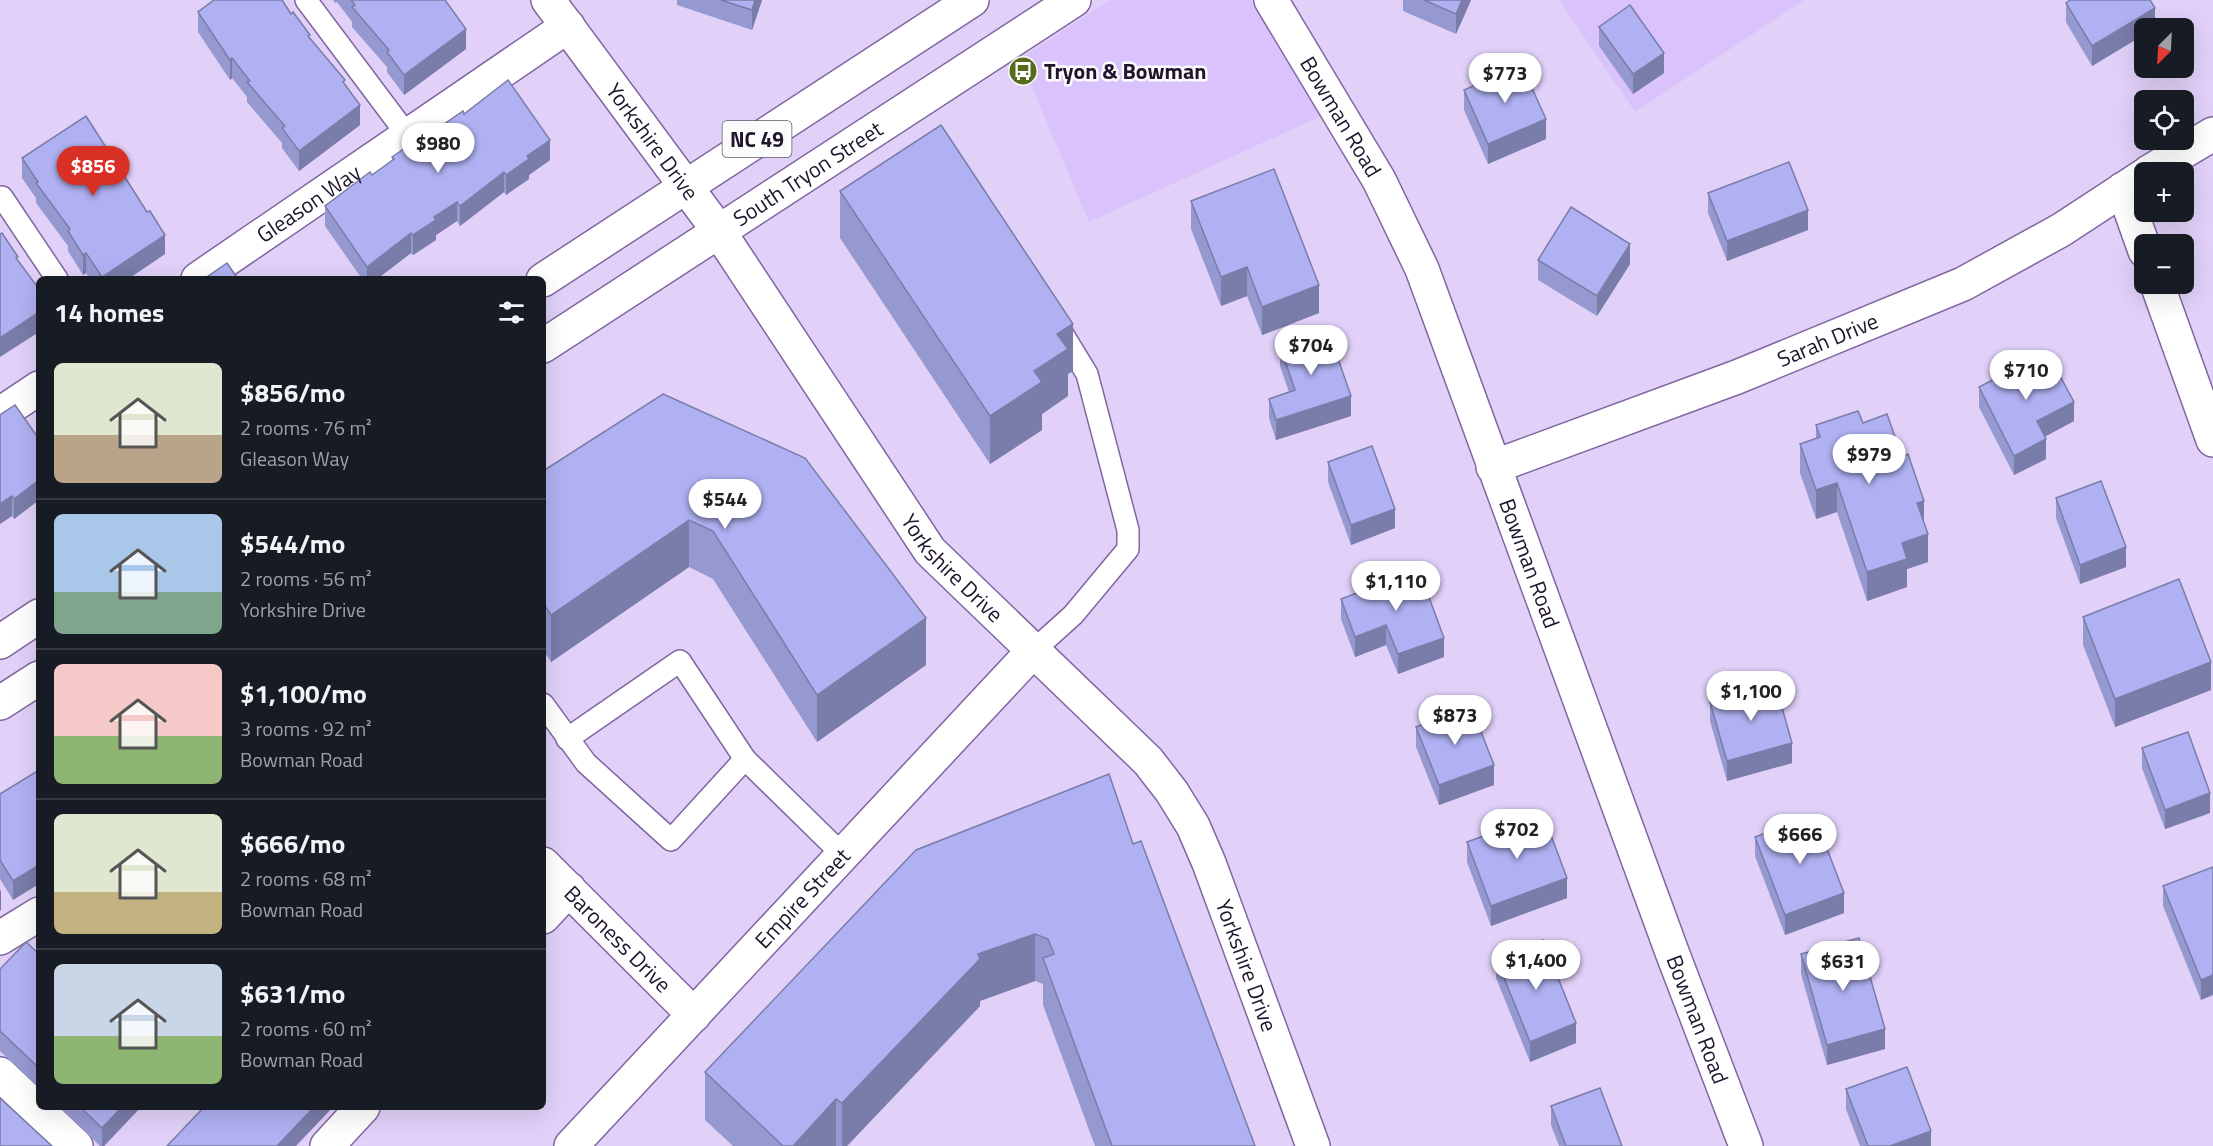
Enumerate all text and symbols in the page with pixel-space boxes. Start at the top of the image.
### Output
north arrow [2134,18,2194,78]
map controls [2134,18,2194,294]
street label: Bowman Road [1292,50,1390,184]
pin: $773 [1469,53,1541,104]
place label: Tryon & Bowman [1044,54,1206,88]
bus stop icon: Tryon & Bowman [1007,55,1039,87]
text: $773 [1483,57,1527,88]
street label: Yorkshire Drive [598,76,707,207]
button: locate [2134,90,2194,150]
street label: South Tryon Street [726,112,890,235]
road number: NC 49 [722,121,792,157]
pin: $980 [402,123,474,174]
text: $980 [416,127,460,158]
pin: $856 [57,146,129,197]
text: $856 [71,150,115,181]
street label: Gleason Way [249,155,368,251]
button: + [2134,162,2194,222]
button: − [2134,234,2194,294]
text: 14 homes [54,293,164,332]
icon: filters [495,296,528,329]
street label: Sarah Drive [1772,304,1883,376]
pin: $704 [1275,325,1347,376]
text: $704 [1289,329,1333,360]
pin: $710 [1990,350,2062,401]
text: $710 [2004,354,2048,385]
text: $856/mo [240,373,345,412]
icon: home [102,387,174,459]
text: 2 rooms · 76 m² [240,412,372,443]
pin: $979 [1833,434,1905,485]
text: $979 [1847,438,1891,469]
text: Gleason Way [240,443,349,474]
pin: $544 [689,479,761,530]
text: $544 [703,483,747,514]
street label: Bowman Road [1490,494,1569,633]
street label: Yorkshire Drive [893,507,1011,630]
text: $544/mo [240,524,345,563]
icon: home [102,538,174,610]
pin: $1,110 [1347,561,1445,612]
text: 2 rooms · 56 m² [240,563,372,594]
text: $1,110 [1365,565,1427,596]
text: Yorkshire Drive [240,594,366,625]
pin: $1,100 [1702,671,1800,722]
text: $1,100/mo [240,674,367,713]
text: $1,100 [1720,675,1782,706]
icon: home [102,688,174,760]
pin: $873 [1419,695,1491,746]
text: $873 [1433,699,1477,730]
text: 3 rooms · 92 m² [240,713,372,744]
text: Bowman Road [240,744,363,775]
pin: $702 [1481,809,1553,860]
text: $702 [1495,813,1539,844]
pin: $666 [1764,814,1836,865]
text: $666 [1778,818,1822,849]
text: $666/mo [240,824,345,863]
icon: home [102,838,174,910]
street label: Empire Street [746,840,858,956]
text: 2 rooms · 68 m² [240,863,372,894]
street label: Baroness Drive [556,877,679,1000]
text: Bowman Road [240,894,363,925]
street label: Yorkshire Drive [1207,895,1286,1036]
pin: $1,400 [1487,940,1585,991]
pin: $631 [1807,941,1879,992]
text: $1,400 [1505,944,1567,975]
text: $631 [1821,945,1865,976]
street label: Bowman Road [1658,950,1738,1089]
text: $631/mo [240,974,345,1013]
icon: home [102,988,174,1060]
text: 2 rooms · 60 m² [240,1013,372,1044]
text: Bowman Road [240,1044,363,1075]

